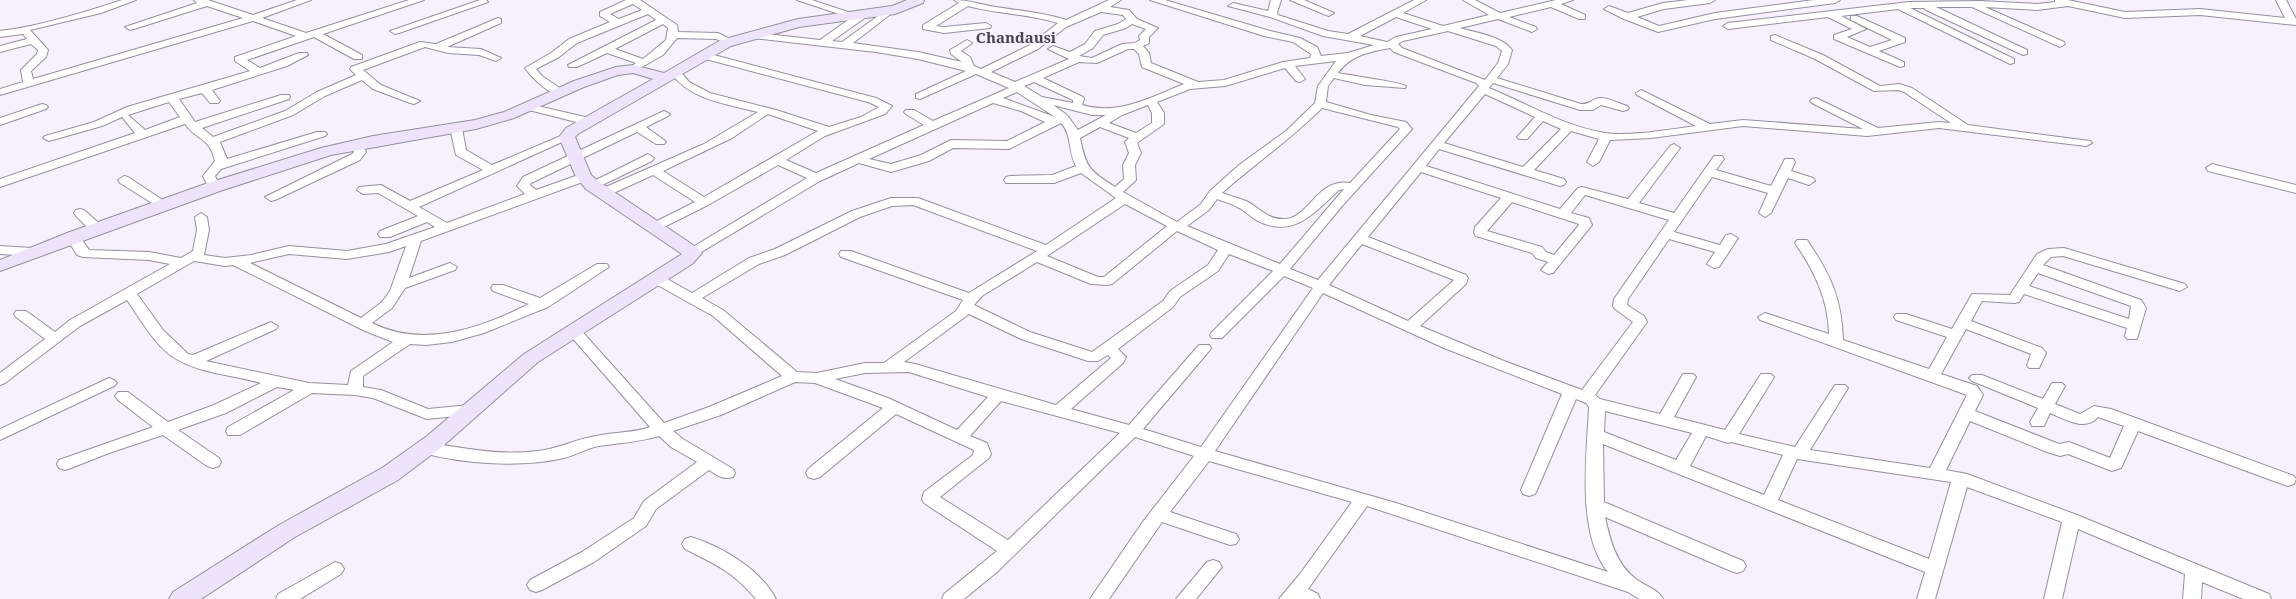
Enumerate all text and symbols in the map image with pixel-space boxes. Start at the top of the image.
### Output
district label: Chandausi [976,27,1057,47]

